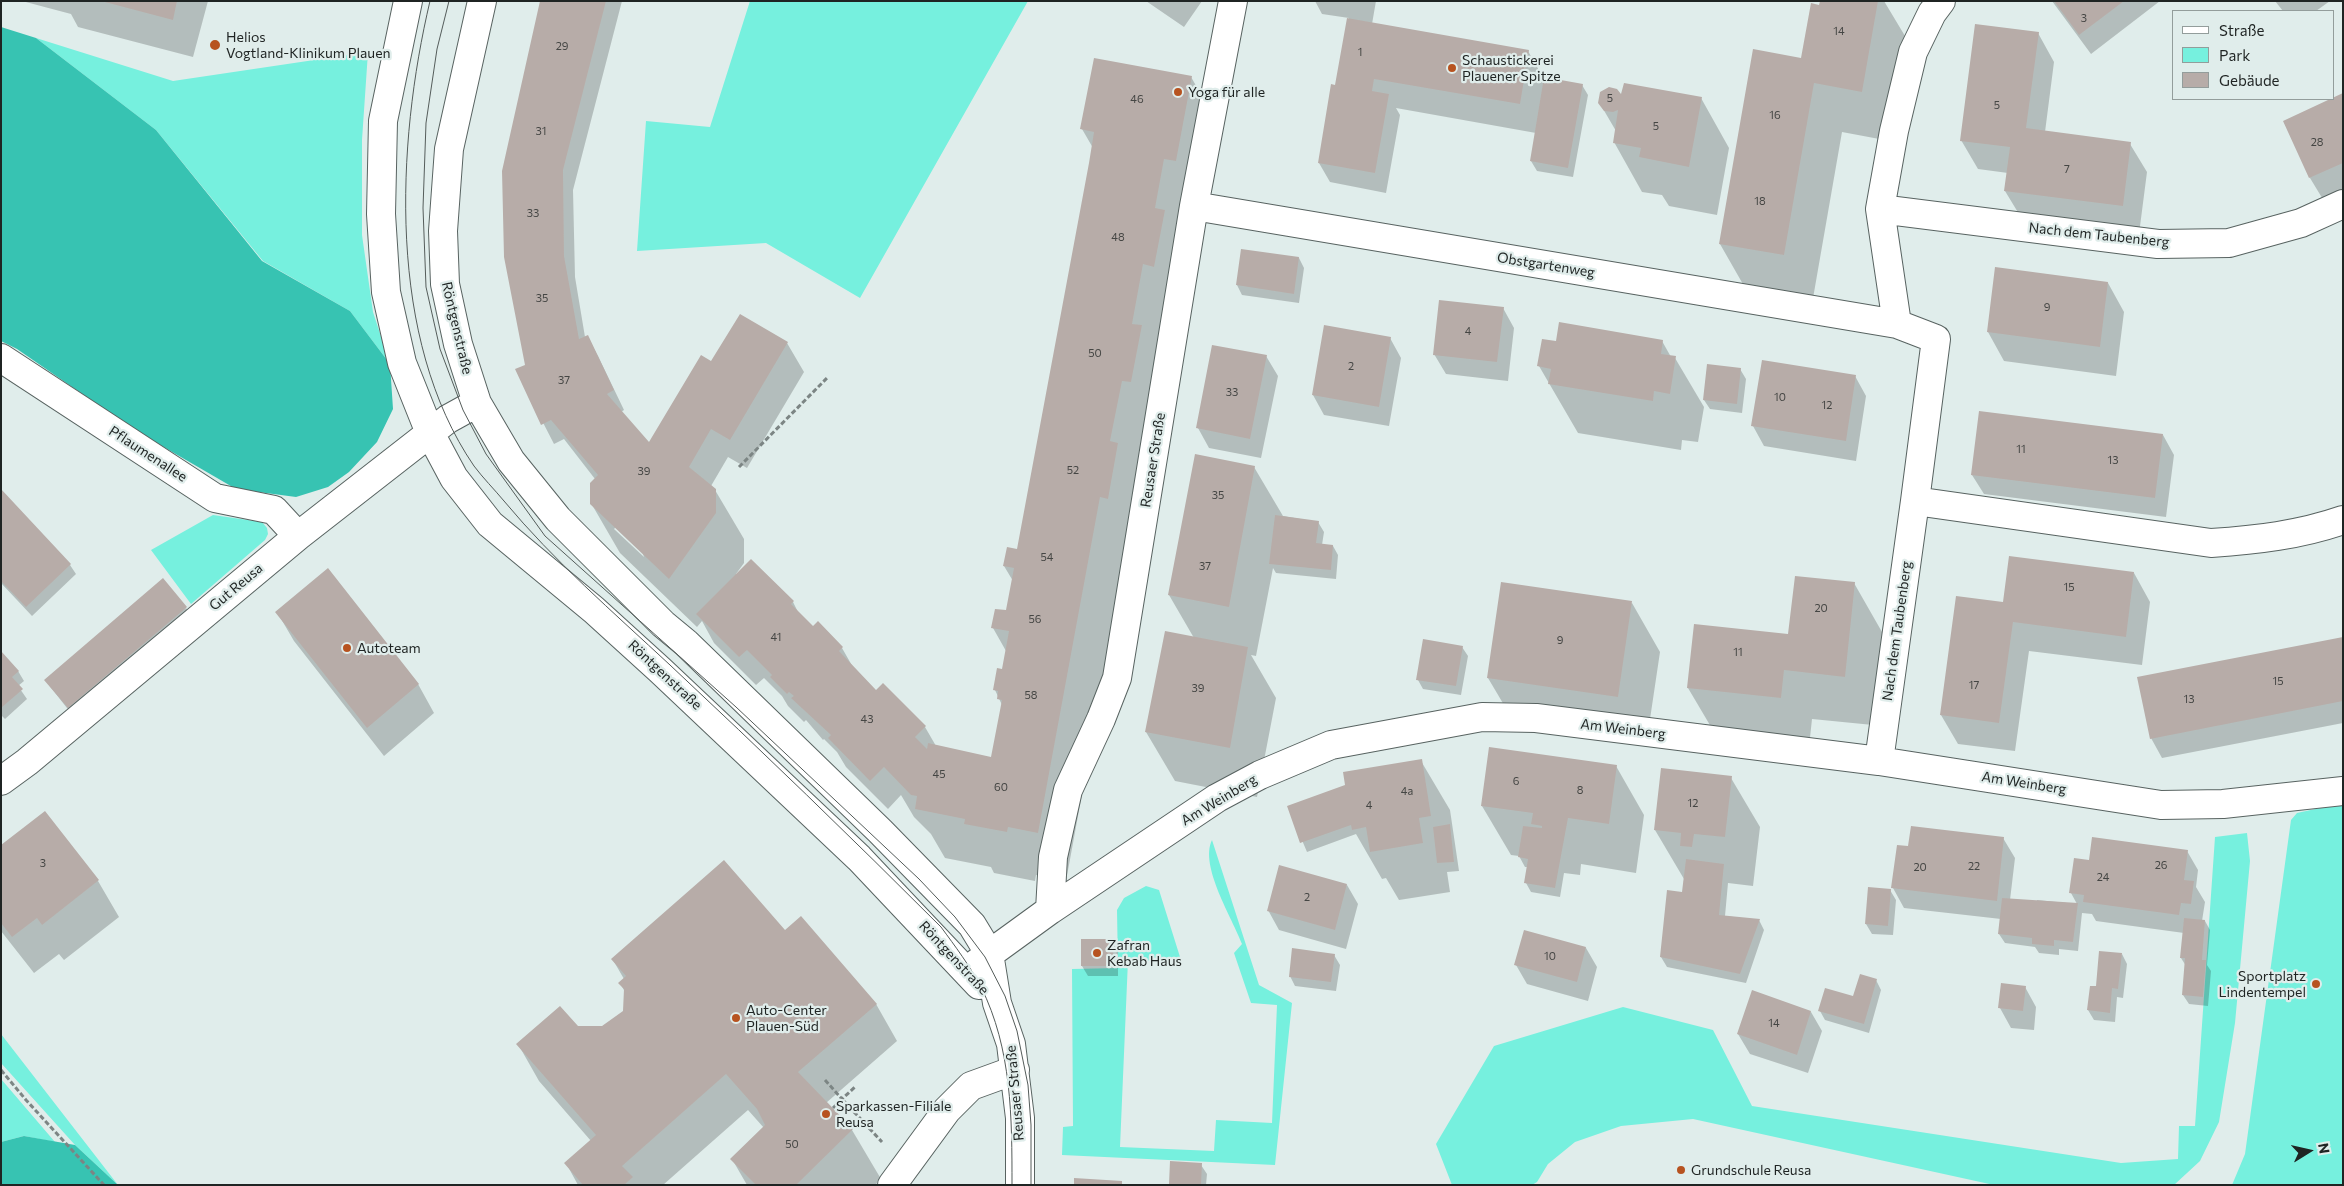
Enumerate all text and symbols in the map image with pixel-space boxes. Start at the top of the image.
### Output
legend [2172,10,2334,100]
house number: 3 [2081,11,2087,25]
text: Straße [2219,21,2265,39]
house number: 14 [1833,24,1845,38]
place label: Helios Vogtland-Klinikum Plauen [226,29,391,62]
marker: Helios Vogtland-Klinikum Plauen [208,38,222,52]
house number: 29 [556,39,568,53]
house number: 1 [1358,45,1362,59]
text: Park [2219,46,2250,64]
place label: Schaustickerei Plauener Spitze [1462,52,1561,84]
marker: Schaustickerei Plauener Spitze [1446,62,1458,74]
text: Gebäude [2219,71,2280,89]
place label: Yoga für alle [1188,84,1265,100]
marker: Yoga für alle [1172,86,1184,98]
house number: 5 [1607,91,1613,105]
house number: 46 [1130,92,1144,106]
house number: 5 [1994,98,2000,112]
house number: 16 [1769,108,1781,122]
house number: 5 [1653,119,1659,133]
house number: 31 [536,124,546,138]
house number: 28 [2311,135,2323,149]
house number: 7 [2064,162,2070,176]
house number: 18 [1754,194,1766,208]
house number: 33 [527,206,539,220]
street label: Nach dem Taubenberg [2028,219,2170,251]
house number: 48 [1111,230,1125,244]
street label: Obstgartenweg [1496,249,1596,281]
street label: Röntgenstraße [438,280,476,376]
house number: 35 [536,291,548,305]
house number: 9 [2044,300,2050,314]
house number: 4 [1465,324,1471,338]
house number: 50 [1088,346,1102,360]
house number: 2 [1348,359,1354,373]
house number: 37 [558,373,570,387]
house number: 33 [1226,385,1238,399]
house number: 10 [1774,390,1786,404]
house number: 12 [1822,398,1832,412]
street label: Reusaer Straße [1137,411,1169,509]
street label: Pflaumenallee [106,422,190,486]
house number: 11 [2016,442,2026,456]
house number: 13 [2108,453,2118,467]
house number: 52 [1067,463,1079,477]
house number: 39 [638,464,650,478]
house number: 35 [1212,488,1224,502]
house number: 54 [1041,550,1053,564]
house number: 37 [1199,559,1211,573]
street label: Gut Reusa [206,560,266,614]
street label: Nach dem Taubenberg [1879,560,1915,702]
house number: 15 [2063,580,2075,594]
house number: 20 [1814,601,1828,615]
house number: 56 [1029,612,1041,626]
house number: 41 [771,630,781,644]
house number: 9 [1557,633,1563,647]
street label: Röntgenstraße [625,637,705,713]
place label: Autoteam [357,640,421,656]
marker: Autoteam [341,642,353,654]
house number: 11 [1733,645,1743,659]
house number: 15 [2272,674,2284,688]
house number: 17 [1969,678,1979,692]
house number: 39 [1192,681,1204,695]
house number: 58 [1025,688,1037,702]
house number: 13 [2184,692,2194,706]
house number: 43 [861,712,873,726]
street label: Am Weinberg [1579,715,1667,743]
house number: 45 [933,767,945,781]
street label: Am Weinberg [1980,768,2068,798]
street label: Am Weinberg [1178,771,1260,829]
house number: 6 [1513,774,1519,788]
house number: 60 [994,780,1008,794]
house number: 8 [1577,783,1583,797]
house number: 4a [1401,784,1413,798]
house number: 12 [1688,796,1698,810]
house number: 4 [1366,798,1372,812]
house number: 3 [40,856,46,870]
house number: 26 [2155,858,2167,872]
house number: 22 [1968,859,1980,873]
house number: 20 [1913,860,1927,874]
house number: 24 [2097,870,2109,884]
house number: 2 [1304,890,1310,904]
street label: Röntgenstraße [916,918,992,998]
place label: Zafran Kebab Haus [1107,937,1182,970]
marker: Zafran Kebab Haus [1091,947,1103,959]
house number: 10 [1544,949,1556,963]
place label: Sportplatz Lindentempel [2218,968,2306,1000]
marker: Sportplatz Lindentempel [2310,978,2322,990]
place label: Auto-Center Plauen-Süd [746,1002,827,1034]
marker: Auto-Center Plauen-Süd [730,1012,742,1024]
house number: 14 [1768,1016,1780,1030]
street label: Reusaer Straße [1002,1044,1028,1142]
place label: Sparkassen-Filiale Reusa [836,1098,951,1130]
marker: Sparkassen-Filiale Reusa [820,1108,832,1120]
north arrow [2284,1126,2334,1176]
house number: 50 [785,1137,799,1151]
text: N [2315,1142,2334,1155]
place label: Grundschule Reusa [1691,1162,1811,1178]
marker: Grundschule Reusa [1675,1164,1687,1176]

